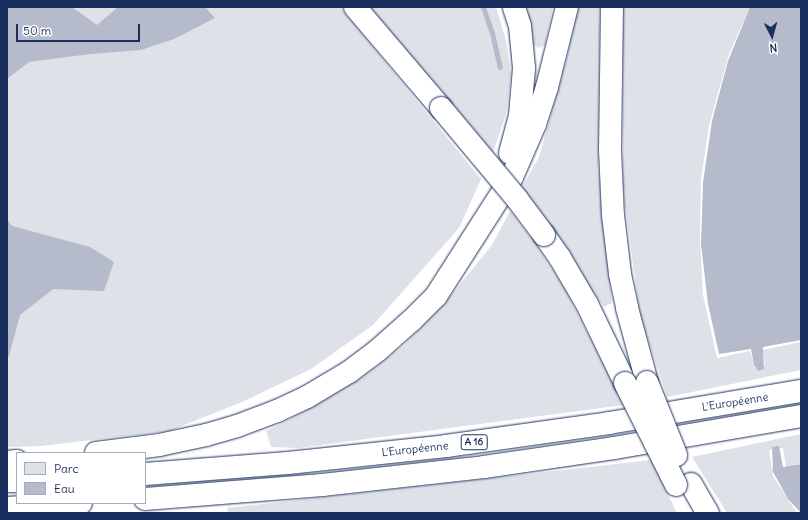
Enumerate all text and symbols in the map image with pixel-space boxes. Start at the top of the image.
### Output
scale bar [18,16,142,42]
north arrow [752,16,792,56]
text: 50 m [23,23,51,38]
text: N [769,41,778,55]
street label: L'Européenne [701,390,769,414]
road number: A 16 [460,434,488,450]
street label: L'Européenne [381,439,449,459]
legend [16,452,146,504]
text: Parc [54,461,79,476]
text: Eau [54,481,75,496]

